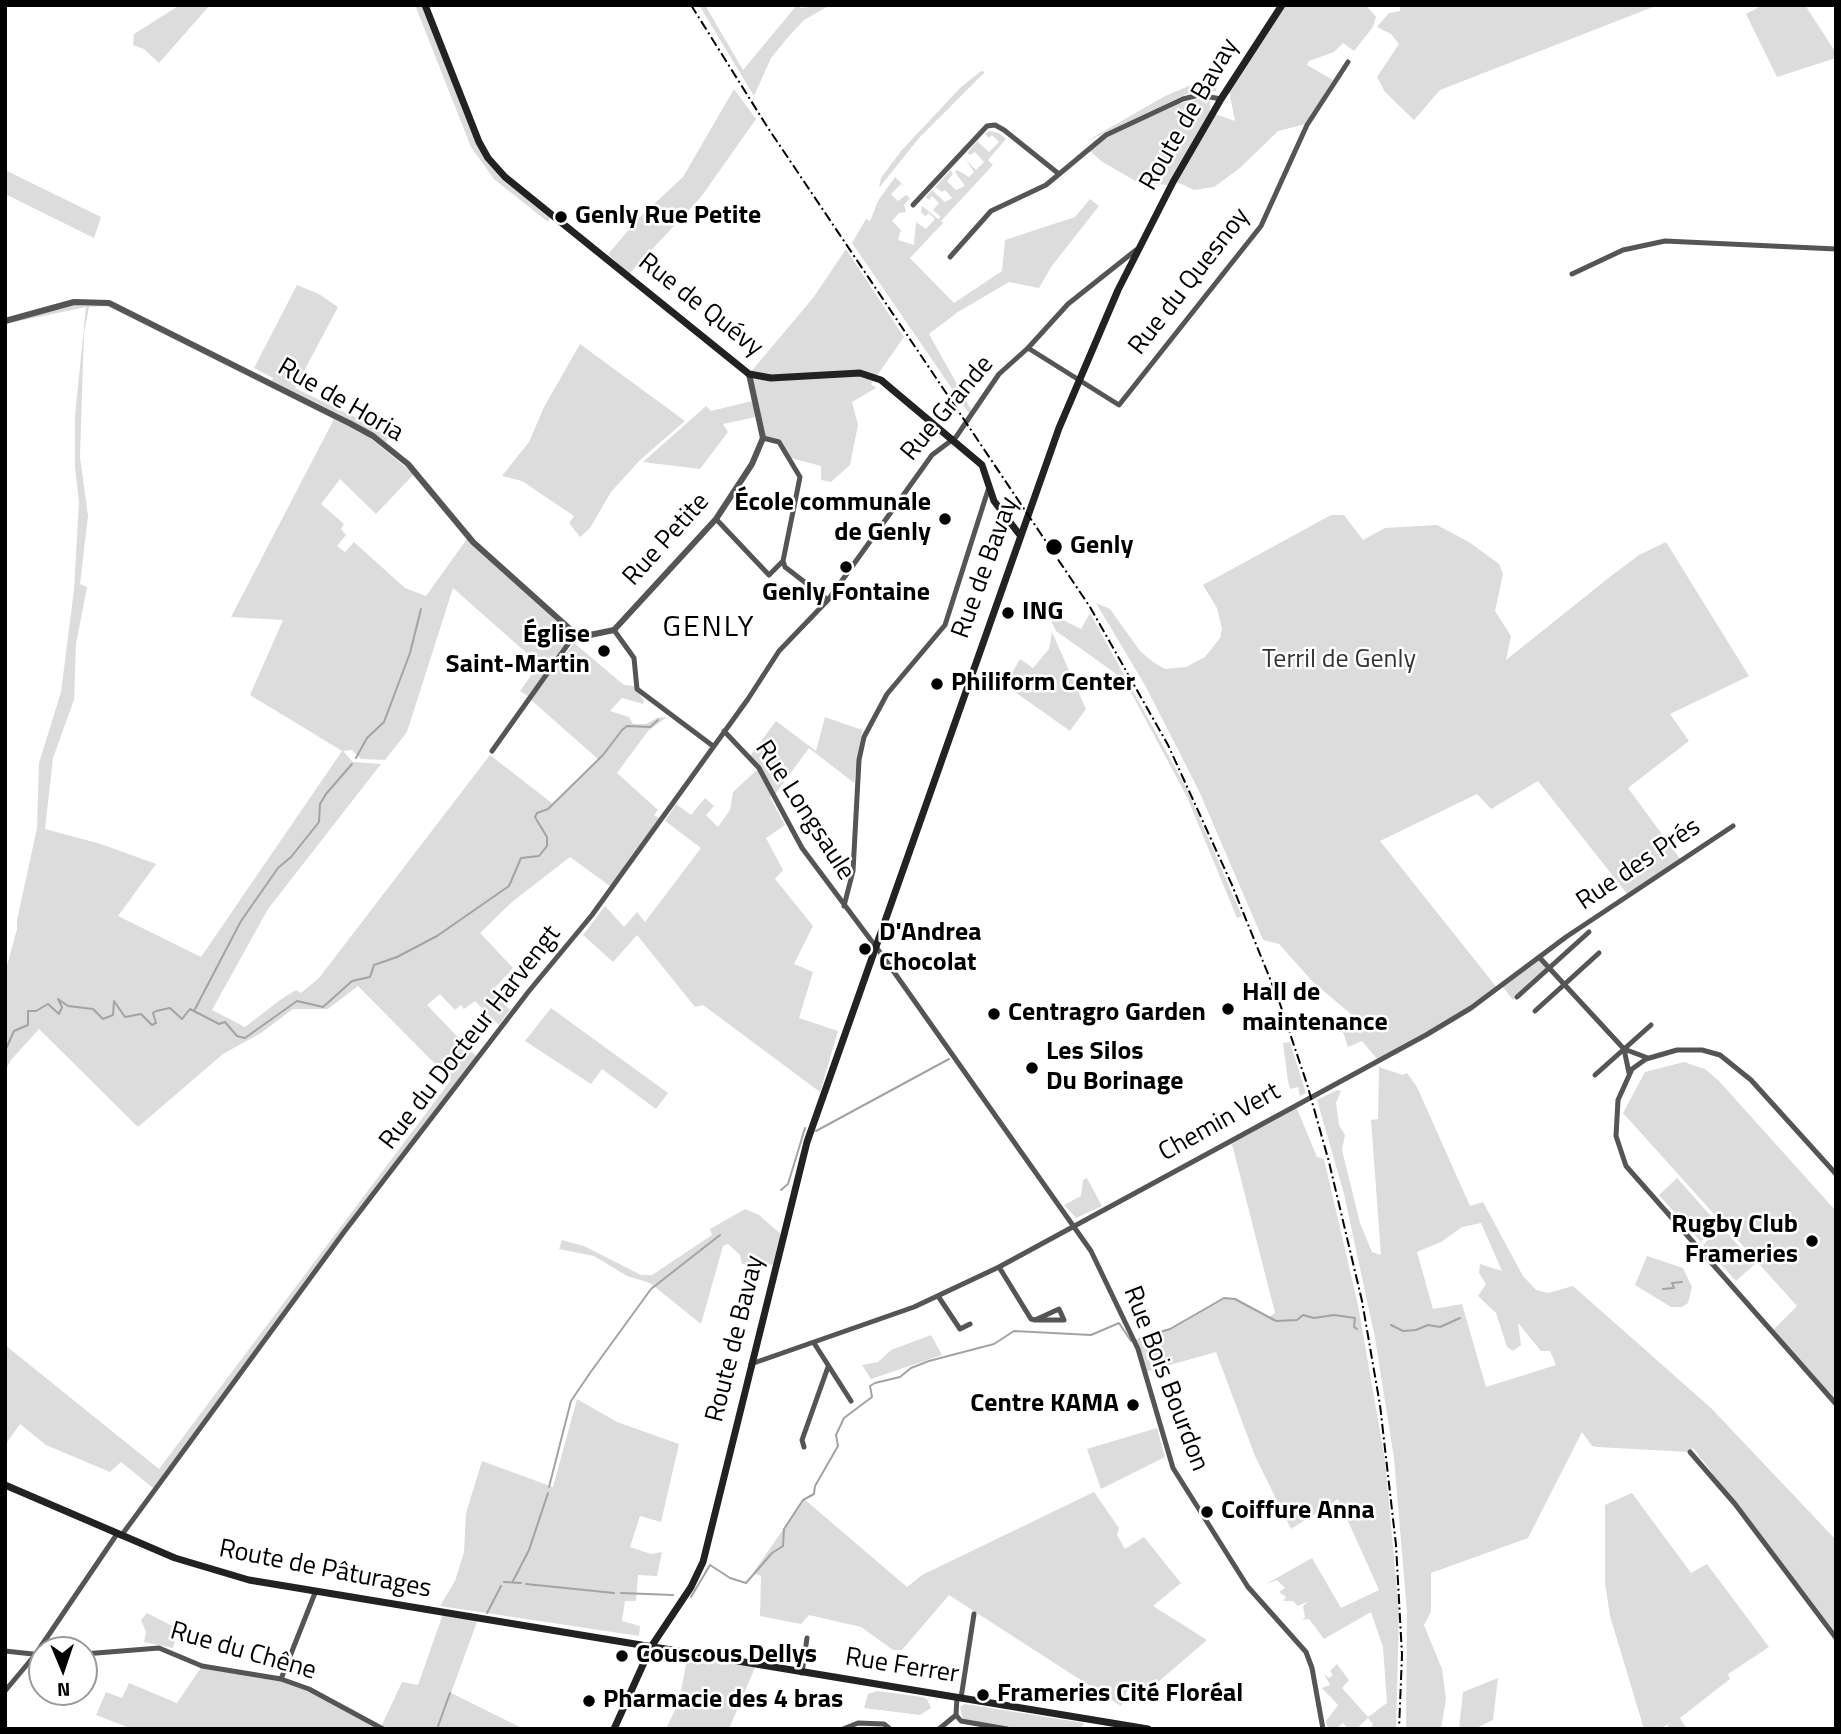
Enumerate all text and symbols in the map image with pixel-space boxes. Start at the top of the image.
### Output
street label: Route de Bavay [1134,33,1246,197]
place label: Genly Rue Petite [575,201,761,233]
street label: Rue du Quesnoy [1123,202,1257,362]
marker: Genly Rue Petite [553,209,569,225]
street label: Rue de Quévy [631,247,769,365]
street label: Rue Grande [895,350,1001,468]
street label: Rue de Horia [272,352,408,450]
street label: Rue Petite [617,487,717,593]
place label: École communale de Genly [734,488,931,550]
street label: Rue de Bavay [946,493,1026,643]
marker: École communale de Genly [937,511,953,527]
place label: Genly [1070,531,1134,563]
marker: Genly [1044,537,1064,557]
marker: Genly Fontaine [838,559,854,575]
place label: Genly Fontaine [762,578,930,610]
place label: ING [1022,597,1063,629]
marker: ING [1000,605,1016,621]
district label: GENLY [663,611,755,647]
place label: Église Saint-Martin [446,620,590,682]
marker: Église Saint-Martin [596,643,612,659]
park label: Terril de Genly [1262,645,1416,677]
place label: Philiform Center [951,668,1135,700]
marker: Philiform Center [929,676,945,692]
street label: Rue Longsaule [747,735,861,887]
street label: Rue des Prés [1571,812,1707,918]
place label: D'Andrea Chocolat [879,918,982,979]
street label: Rue du Docteur Harvengt [374,920,568,1156]
marker: D'Andrea Chocolat [857,941,873,957]
place label: Hall de maintenance [1242,978,1388,1040]
place label: Centragro Garden [1008,998,1206,1030]
marker: Hall de maintenance [1220,1001,1236,1017]
marker: Centragro Garden [986,1006,1002,1022]
place label: Les Silos Du Borinage [1046,1037,1184,1098]
marker: Les Silos Du Borinage [1024,1060,1040,1076]
street label: Chemin Vert [1154,1077,1286,1169]
place label: Rugby Club Frameries [1671,1210,1798,1272]
marker: Rugby Club Frameries [1804,1233,1820,1249]
street label: Route de Bavay [700,1252,772,1426]
street label: Rue Bois Bourdon [1115,1282,1215,1476]
place label: Centre KAMA [970,1389,1119,1421]
marker: Centre KAMA [1125,1397,1141,1413]
place label: Coiffure Anna [1221,1496,1375,1528]
marker: Coiffure Anna [1199,1504,1215,1520]
street label: Route de Pâturages [216,1534,434,1606]
street label: Rue du Chêne [167,1616,319,1688]
north arrow [28,1636,98,1706]
place label: Couscous Dellys [636,1640,817,1672]
street label: Rue Ferrer [843,1643,961,1691]
marker: Couscous Dellys [614,1648,630,1664]
text: N [57,1676,71,1705]
place label: Frameries Cité Floréal [997,1679,1243,1711]
place label: Pharmacie des 4 bras [603,1685,843,1717]
marker: Frameries Cité Floréal [975,1687,991,1703]
marker: Pharmacie des 4 bras [581,1693,597,1709]

